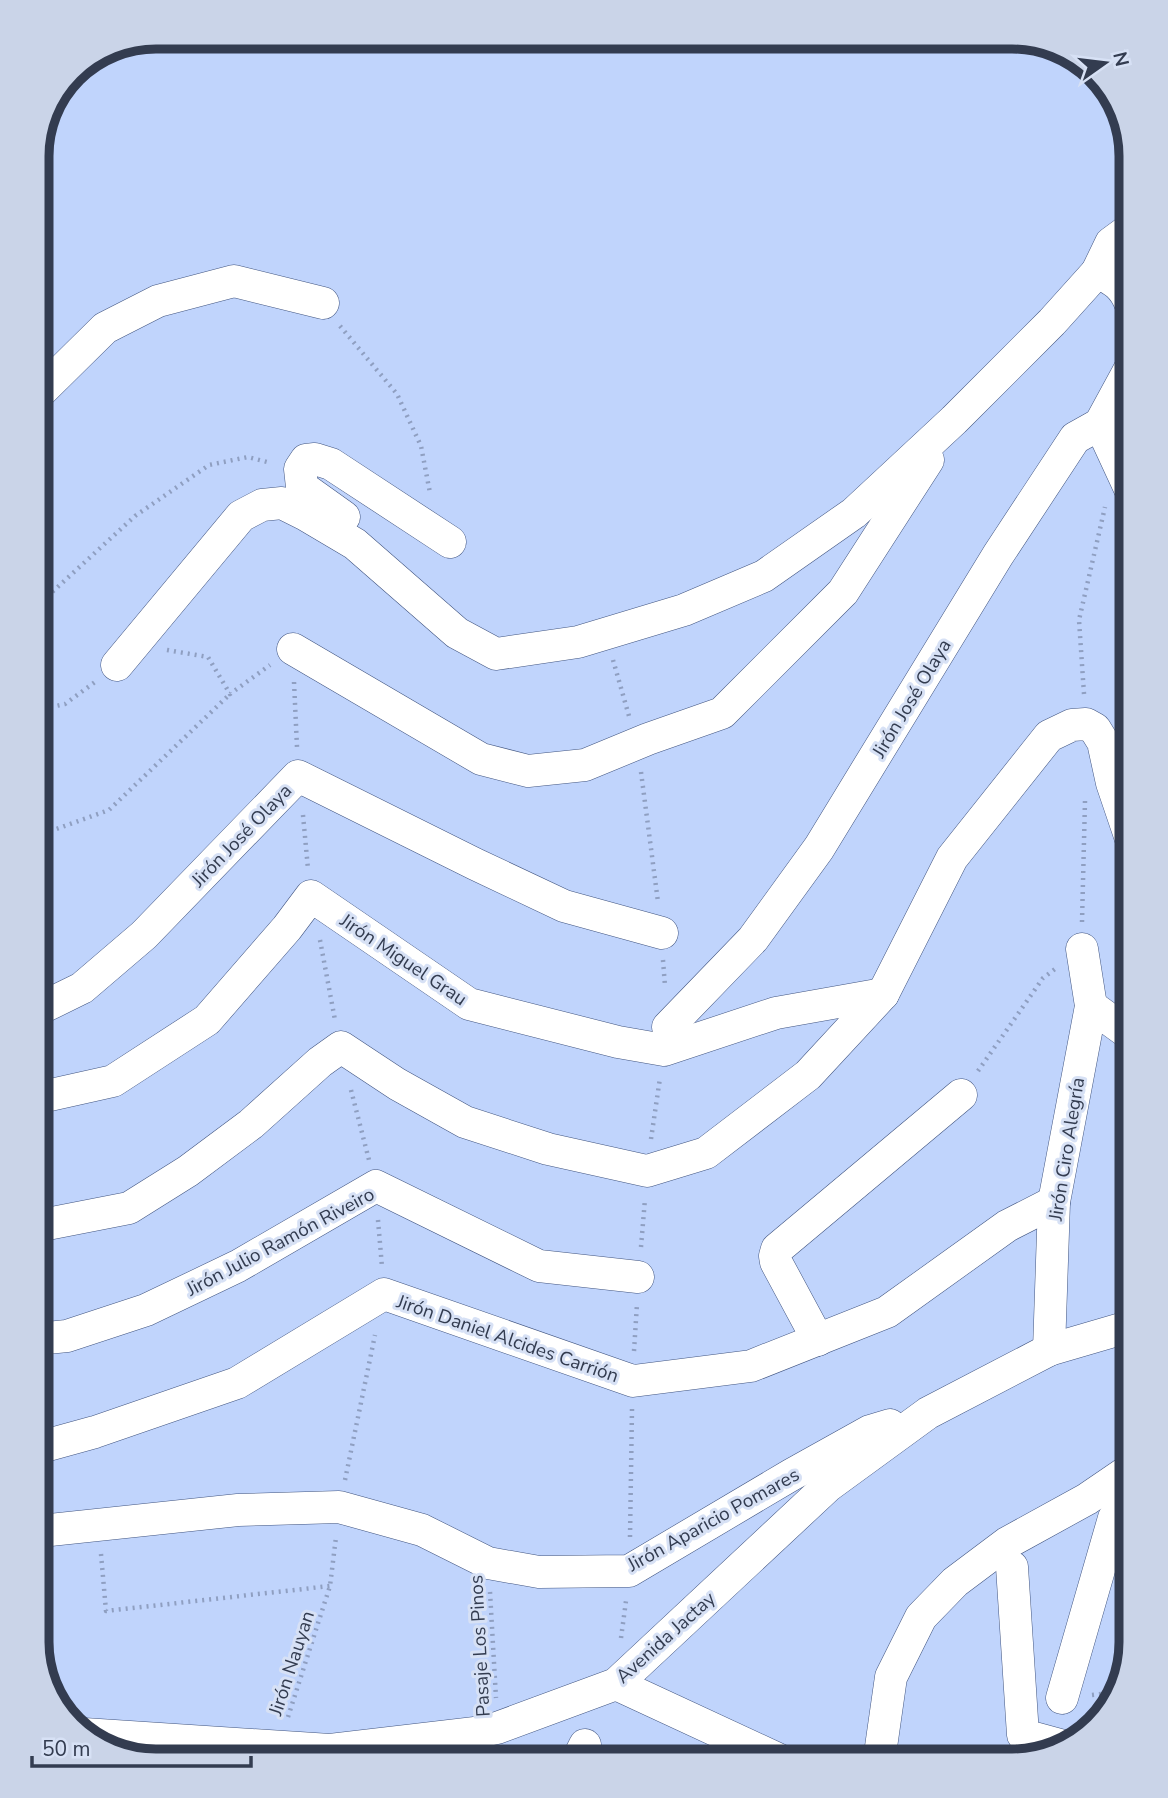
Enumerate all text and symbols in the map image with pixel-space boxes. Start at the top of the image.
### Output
north arrow [1070,28,1140,98]
text: N [1106,49,1135,69]
street label: Jirón José Olaya [866,634,958,764]
street label: Jirón José Olaya [185,778,298,894]
street label: Jirón Miguel Grau [334,907,472,1012]
street label: Jirón Ciro Alegría [1043,1076,1091,1224]
street label: Jirón Julio Ramón Riveiro [181,1181,379,1303]
street label: Jirón Daniel Alcides Carrión [392,1288,622,1389]
street label: Jirón Aparicio Pomares [622,1462,804,1578]
street label: Pasaje Los Pinos [463,1574,497,1718]
street label: Avenida Jactay [610,1586,721,1689]
street label: Jirón Nauyan [262,1608,321,1720]
scale bar [32,1724,250,1768]
text: 50 m [42,1735,91,1763]

